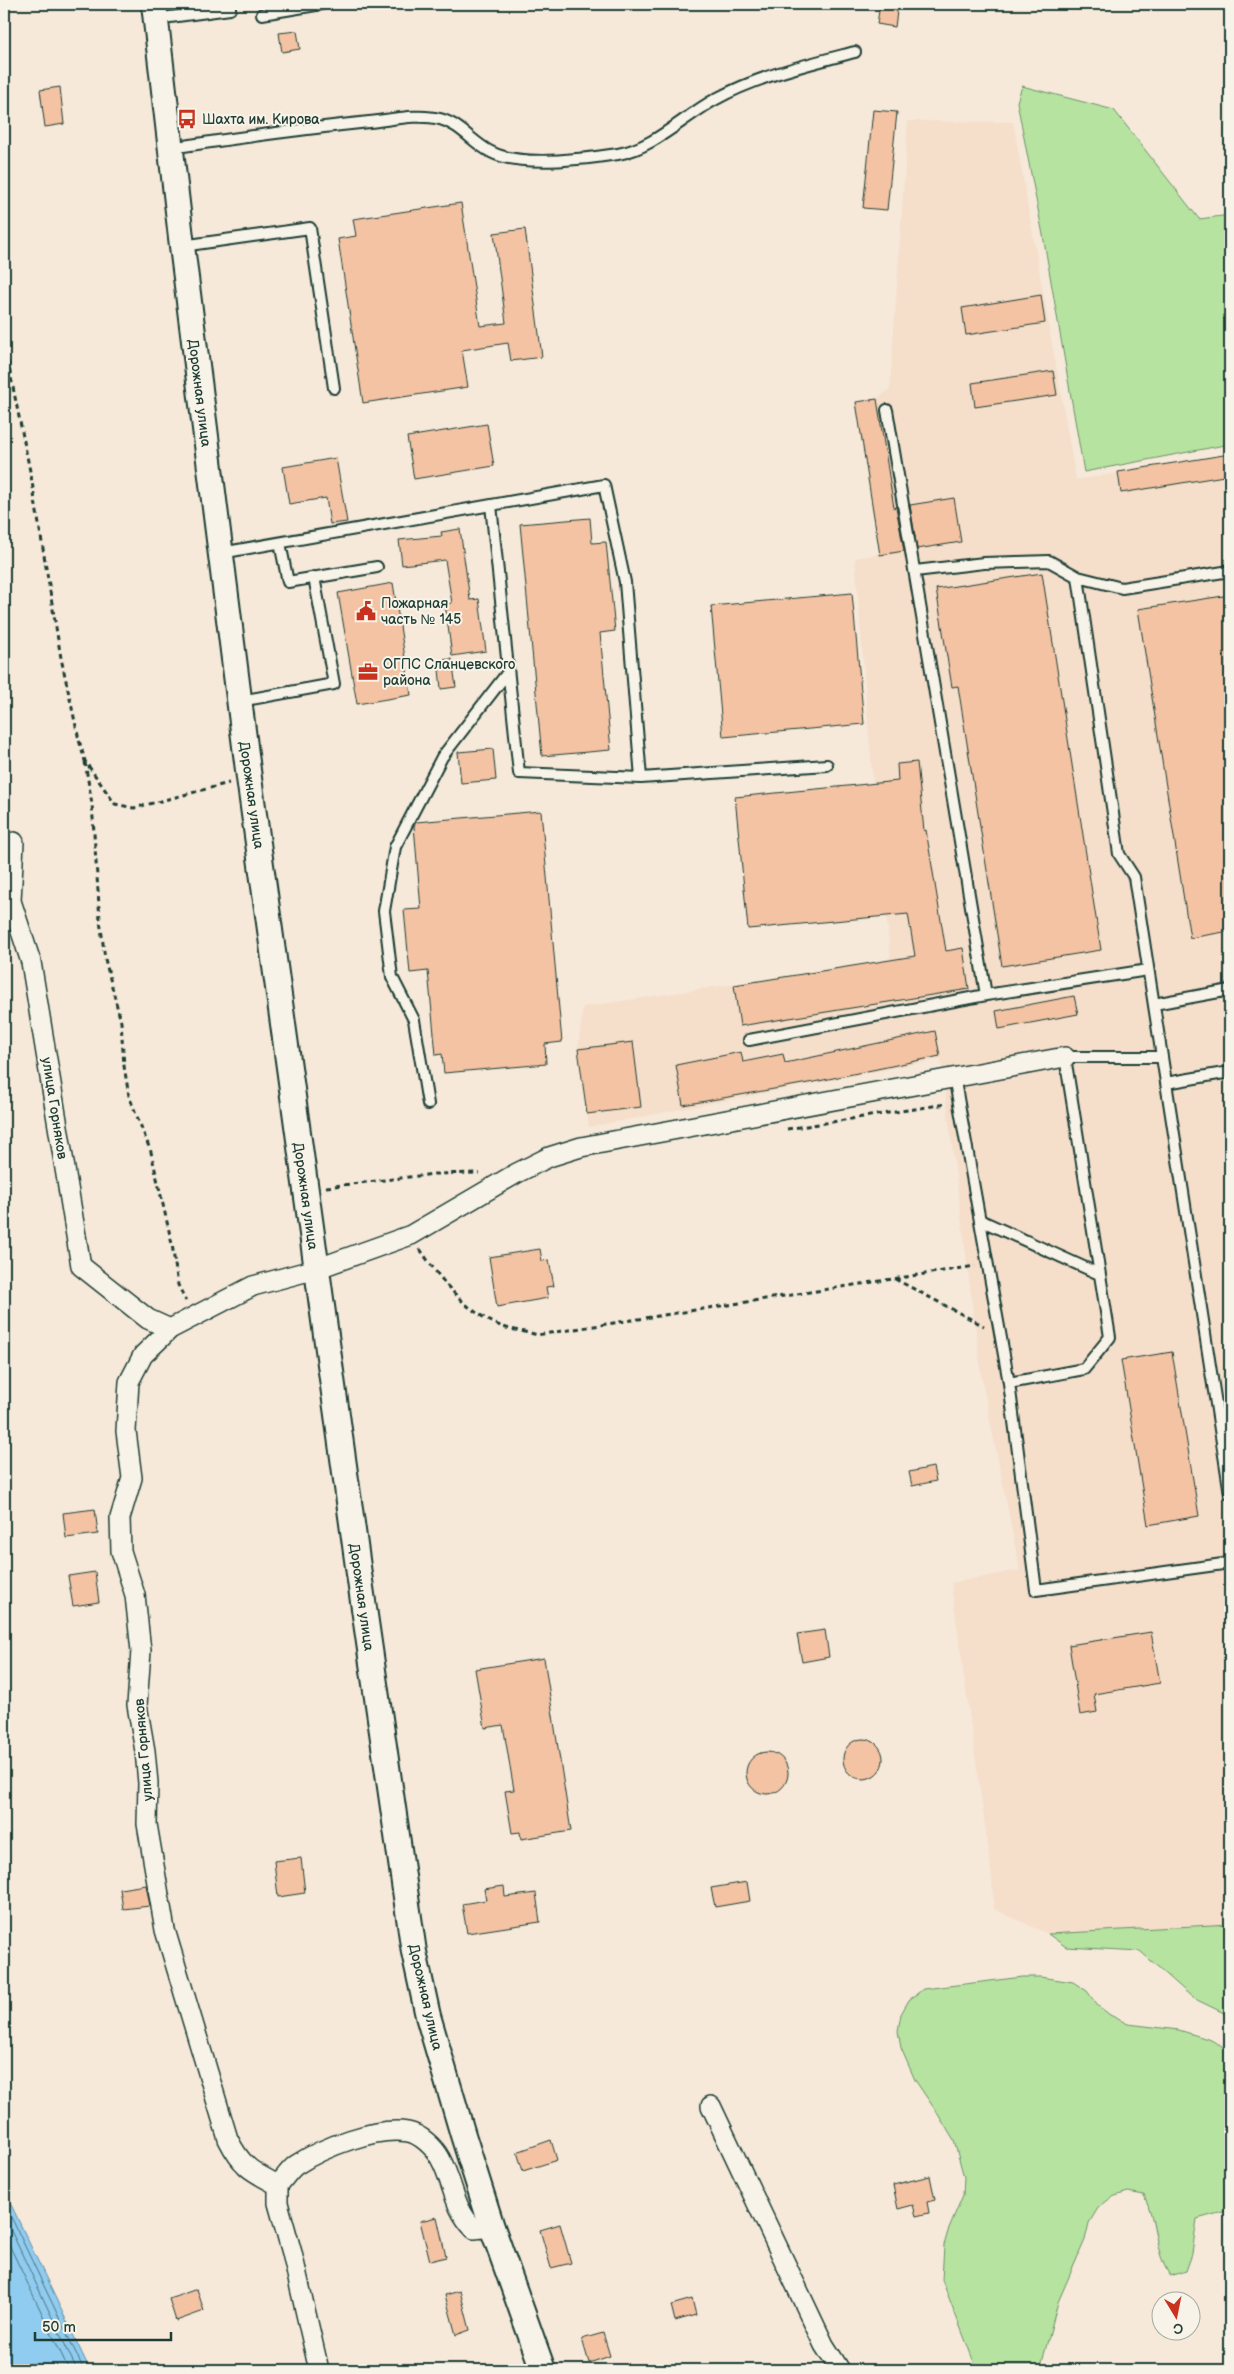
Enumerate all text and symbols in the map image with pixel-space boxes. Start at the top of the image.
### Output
bus stop icon: Шахта им. Кирова [176,108,198,130]
place label: Шахта им. Кирова [202,111,320,128]
street label: Дорожная улица [184,338,215,449]
place label: Пожарная часть № 145 [381,595,461,628]
public building icon: Пожарная часть № 145 [355,600,377,622]
place label: ОГПС Сланцевского района [383,656,515,689]
office icon: ОГПС Сланцевского района [357,661,379,683]
street label: Дорожная улица [236,740,268,851]
street label: улица Горняков [38,1056,71,1161]
street label: Дорожная улица [290,1141,322,1252]
street label: Дорожная улица [346,1542,378,1653]
street label: улица Горняков [130,1697,156,1802]
street label: Дорожная улица [405,1942,446,2053]
north arrow [1152,2292,1202,2342]
scale bar [35,2309,171,2341]
text: 50 m [42,2318,76,2337]
text: С [1172,2319,1184,2338]

